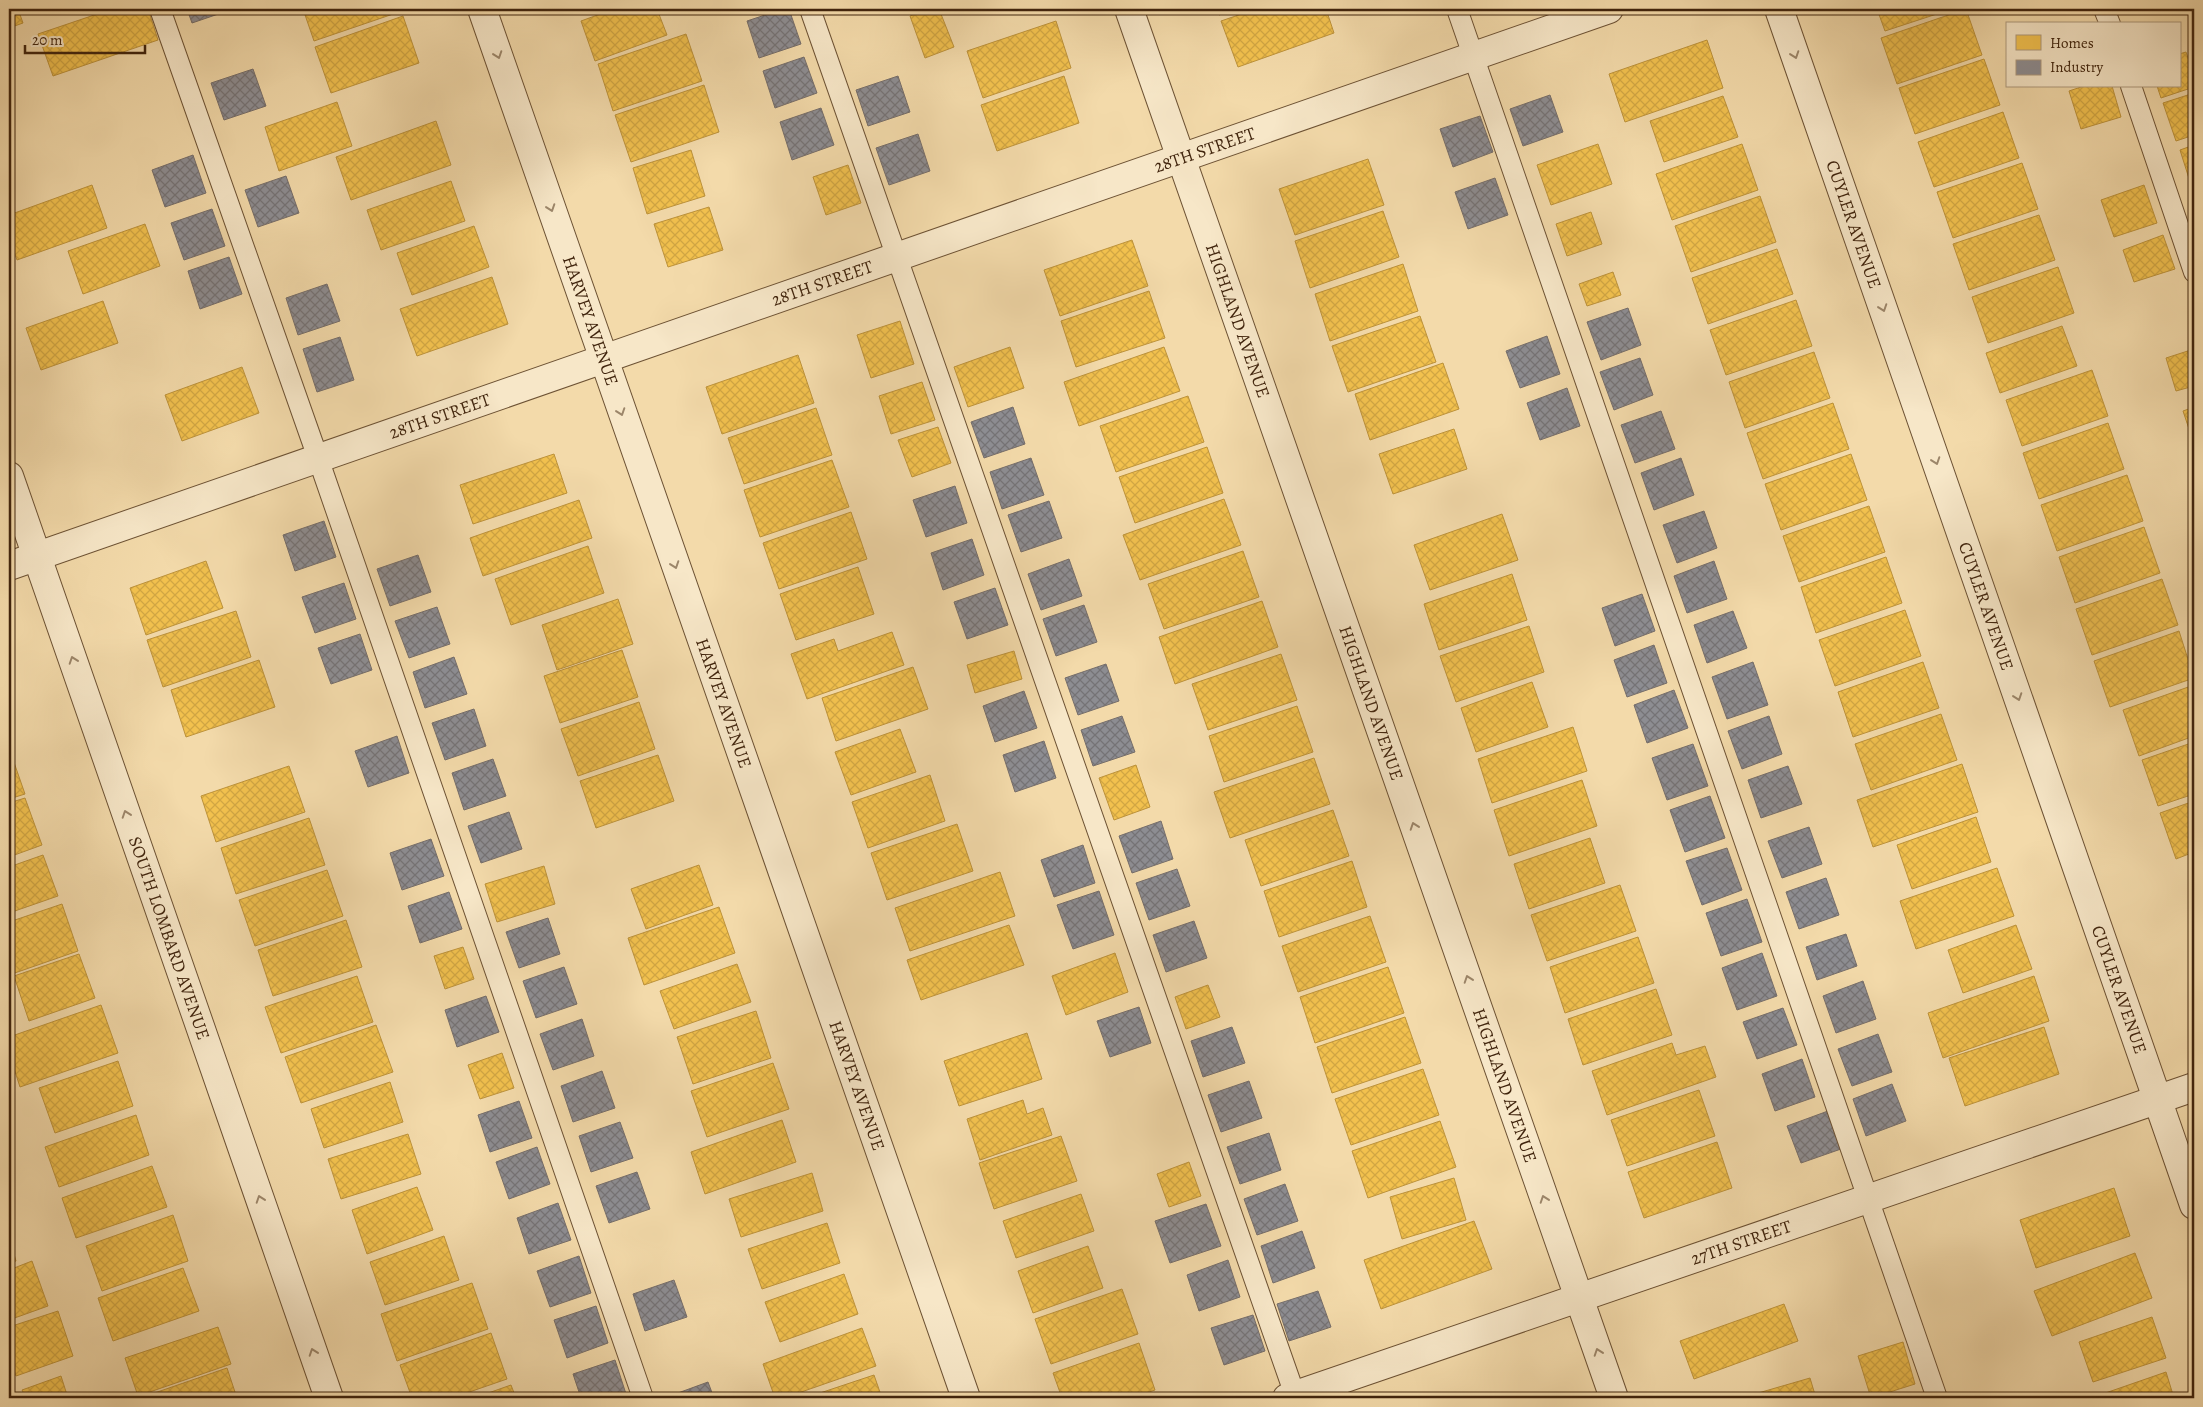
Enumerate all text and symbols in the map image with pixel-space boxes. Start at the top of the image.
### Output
scale bar [25,22,145,54]
legend [2006,22,2180,88]
text: 20 m [32,30,63,50]
text: Homes [2050,33,2094,53]
one-way arrow [492,50,502,59]
one-way arrow [1789,50,1799,59]
text: Industry [2050,57,2104,77]
street label: 28TH STREET [1151,121,1259,178]
street label: CUYLER AVENUE [1820,157,1887,292]
one-way arrow [545,204,555,212]
street label: HIGHLAND AVENUE [1200,240,1276,401]
street label: HARVEY AVENUE [557,252,624,389]
street label: 28TH STREET [768,254,876,312]
one-way arrow [1877,303,1887,311]
street label: 28TH STREET [386,387,494,445]
one-way arrow [616,407,626,415]
one-way arrow [1930,456,1940,465]
street label: CUYLER AVENUE [1953,539,2020,674]
one-way arrow [669,560,679,569]
street label: HIGHLAND AVENUE [1333,622,1409,783]
street label: HARVEY AVENUE [690,635,758,771]
one-way arrow [69,657,79,665]
one-way arrow [2012,693,2022,701]
one-way arrow [122,810,132,819]
one-way arrow [1410,822,1420,831]
street label: SOUTH LOMBARD AVENUE [123,833,216,1043]
street label: CUYLER AVENUE [2086,922,2153,1057]
one-way arrow [1464,976,1474,984]
street label: HIGHLAND AVENUE [1467,1005,1543,1166]
street label: HARVEY AVENUE [823,1017,891,1154]
one-way arrow [256,1195,266,1203]
one-way arrow [1540,1195,1550,1204]
street label: 27TH STREET [1688,1214,1795,1271]
one-way arrow [309,1348,319,1357]
one-way arrow [1594,1348,1604,1357]

